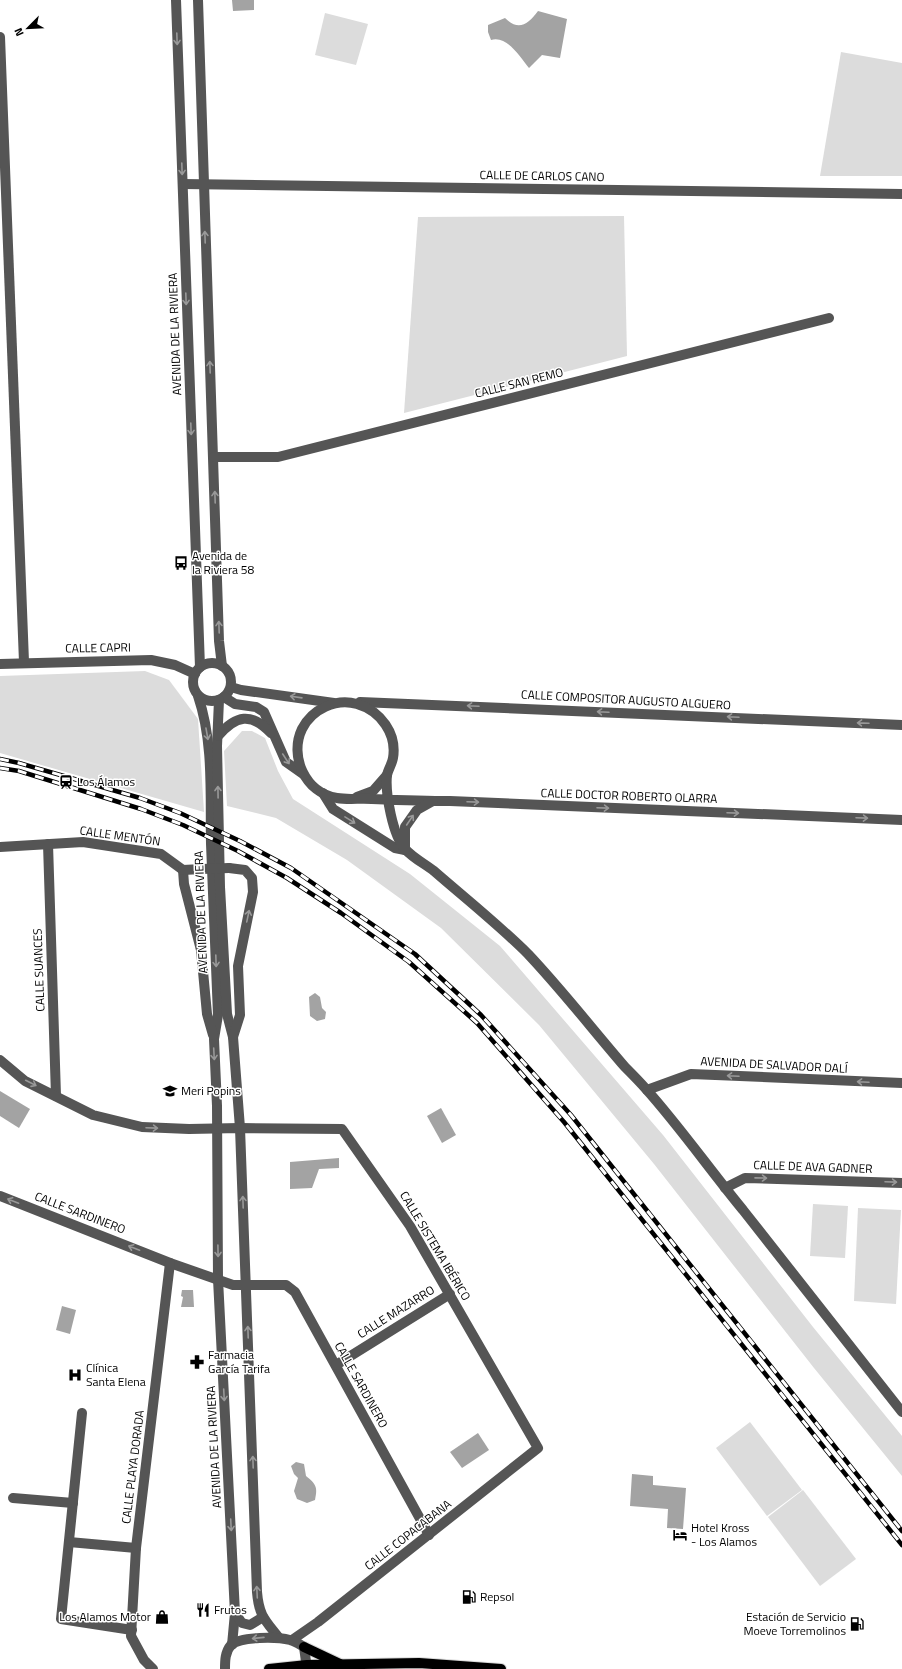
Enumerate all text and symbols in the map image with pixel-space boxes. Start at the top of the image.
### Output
north arrow [8,8,48,48]
text: N [10,25,28,39]
one-way arrow [173,32,181,45]
one-way arrow [178,162,186,175]
street label: CALLE DE CARLOS CANO [479,165,605,186]
one-way arrow [201,231,209,244]
street label: AVENIDA DE LA RIVIERA [163,272,186,396]
one-way arrow [183,292,190,305]
one-way arrow [206,361,214,374]
street label: CALLE SAN REMO [473,362,565,403]
one-way arrow [188,422,195,435]
one-way arrow [211,491,218,504]
place label: Avenida de la Riviera 58 [192,546,254,579]
bus stop icon: Avenida de la Riviera 58 [173,555,189,571]
one-way arrow [215,621,223,634]
street label: CALLE CAPRI [65,637,131,658]
street label: CALLE COMPOSITOR AUGUSTO ALGUERO [521,685,732,714]
one-way arrow [290,693,303,701]
one-way arrow [467,702,480,710]
one-way arrow [597,708,610,715]
one-way arrow [727,714,740,721]
one-way arrow [857,719,870,727]
one-way arrow [204,727,212,740]
one-way arrow [282,753,290,765]
place label: Los Álamos [77,772,136,791]
station icon: Los Álamos [58,774,74,790]
street label: CALLE DOCTOR ROBERTO OLARRA [540,783,718,808]
one-way arrow [214,786,222,799]
one-way arrow [466,799,479,806]
one-way arrow [596,804,609,811]
one-way arrow [726,809,739,817]
one-way arrow [406,815,414,826]
one-way arrow [855,815,868,822]
one-way arrow [344,816,355,824]
street label: CALLE MENTÓN [78,820,162,851]
street label: AVENIDA DE LA RIVIERA [189,850,212,974]
one-way arrow [245,910,253,923]
street label: CALLE SUANCES [28,928,49,1012]
one-way arrow [212,954,220,967]
one-way arrow [211,1047,218,1060]
street label: AVENIDA DE SALVADOR DALÍ [700,1051,849,1078]
one-way arrow [727,1072,740,1080]
one-way arrow [857,1078,870,1085]
one-way arrow [25,1080,37,1087]
place label: Meri Popins [181,1081,241,1100]
school or university icon: Meri Popins [162,1083,178,1099]
one-way arrow [145,1124,158,1132]
street label: CALLE DE AVA GADNER [753,1155,873,1178]
one-way arrow [754,1174,767,1182]
one-way arrow [884,1178,897,1186]
street label: CALLE SARDINERO [32,1186,129,1239]
street label: CALLE SISTEMA IBÉRICO [395,1187,476,1304]
one-way arrow [239,1196,247,1209]
one-way arrow [8,1197,20,1204]
one-way arrow [129,1244,141,1252]
one-way arrow [214,1244,222,1257]
street label: CALLE MAZARRO [353,1280,438,1343]
one-way arrow [244,1326,252,1339]
street label: CALLE SARDINERO [330,1338,393,1431]
place label: Farmacia García Tarifa [208,1345,270,1378]
pharmacy icon: Farmacia García Tarifa [189,1354,205,1370]
place label: Clínica Santa Elena [86,1358,146,1391]
hospital icon: Clínica Santa Elena [67,1367,83,1383]
street label: AVENIDA DE LA RIVIERA [201,1385,226,1509]
one-way arrow [220,1388,228,1401]
street label: CALLE PLAYA DORADA [116,1409,149,1525]
one-way arrow [249,1456,256,1469]
street label: CALLE COPACABANA [360,1495,455,1575]
one-way arrow [227,1518,234,1531]
place label: Hotel Kross - Los Alamos [691,1518,757,1551]
hotel icon: Hotel Kross - Los Alamos [672,1527,688,1543]
one-way arrow [254,1586,261,1599]
place label: Repsol [480,1587,514,1606]
fuel station icon: Repsol [461,1589,477,1605]
place label: Frutos [214,1600,247,1619]
restaurant icon: Frutos [195,1602,211,1618]
place label: Los Alamos Motor [59,1607,151,1626]
place label: Estación de Servicio Moeve Torremolinos [743,1607,846,1640]
shop icon: Los Alamos Motor [154,1609,170,1625]
fuel station icon: Estación de Servicio Moeve Torremolinos [849,1616,865,1632]
one-way arrow [252,1634,265,1642]

